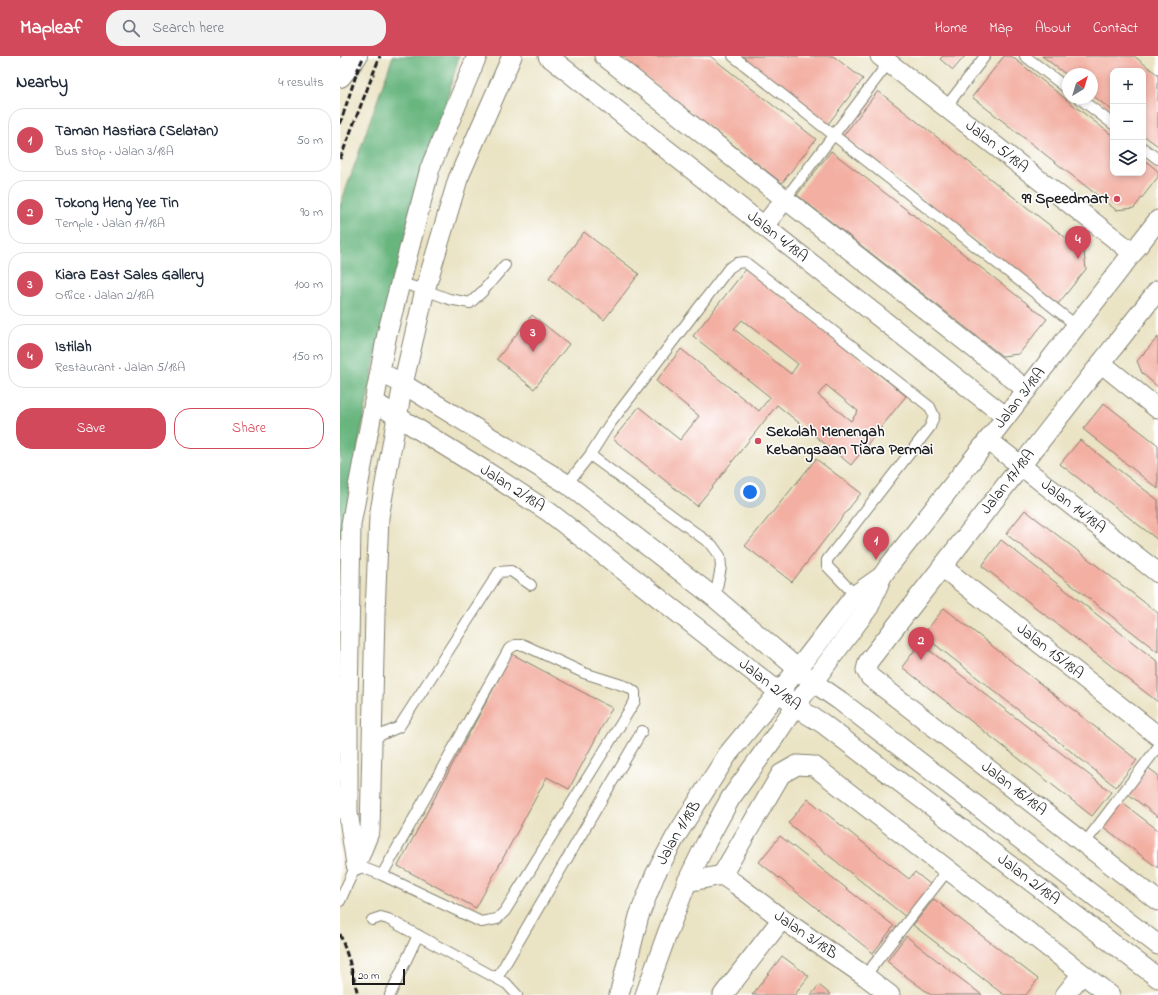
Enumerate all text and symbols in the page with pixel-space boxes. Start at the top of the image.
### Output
search box [106,10,386,46]
text: Mapleaf [20,15,82,42]
icon: search [120,17,142,39]
text: Search here [152,17,224,39]
text: Home [935,18,967,39]
text: Map [989,18,1013,39]
text: About [1035,18,1071,39]
text: Contact [1093,18,1138,39]
north arrow [1062,68,1098,104]
map controls [1110,68,1146,176]
button: + [1110,68,1146,104]
text: Nearby [16,70,68,95]
text: 4 results [278,73,324,92]
button: − [1110,104,1146,140]
street label: Jalan 5/18A [960,114,1034,179]
text: Taman Mastiara (Selatan) [55,120,218,142]
text: 1 [28,131,32,150]
text: 50 m [297,131,323,150]
button: layers [1110,140,1146,176]
text: Bus stop · Jalan 3/18A [55,142,174,161]
place label: 99 Speedmart [1021,187,1110,211]
text: Tokong Heng Yee Tin [55,192,179,214]
marker: 99 Speedmart [1112,194,1122,204]
text: 2 [27,203,33,222]
text: 90 m [300,203,323,222]
street label: Jalan 4/18A [742,205,813,269]
text: Temple · Jalan 17/18A [55,214,165,233]
pin: 4 [1065,226,1091,259]
text: Kiara East Sales Gallery [55,264,204,286]
text: 3 [27,275,33,294]
text: 100 m [294,275,323,294]
text: Office · Jalan 2/18A [55,286,154,305]
pin: 3 [520,319,546,352]
text: Istilah [55,336,92,358]
text: 4 [27,347,33,366]
text: 150 m [292,347,323,366]
text: Restaurant · Jalan 5/18A [55,358,185,377]
street label: Jalan 3/18A [989,362,1052,434]
button: Save [16,408,166,449]
button: Share [174,408,324,449]
place label: Sekolah Menengah Kebangsaan Tiara Permai [766,420,933,463]
marker: Sekolah Menengah Kebangsaan Tiara Permai [753,436,763,446]
street label: Jalan 17/18A [975,444,1041,520]
street label: Jalan 2/18A [475,458,550,518]
street label: Jalan 14/18A [1035,473,1111,540]
your location [740,482,760,502]
pin: 1 [863,527,889,560]
street label: Jalan 15/18A [1011,617,1089,686]
pin: 2 [908,627,934,660]
street label: Jalan 2/18A [733,653,806,717]
street label: Jalan 16/18A [976,755,1052,822]
street label: Jalan 1/18B [650,796,708,870]
street label: Jalan 2/18A [992,848,1065,912]
street label: Jalan 3/18B [768,905,843,966]
scale bar [352,967,405,986]
text: 20 m [358,968,380,984]

